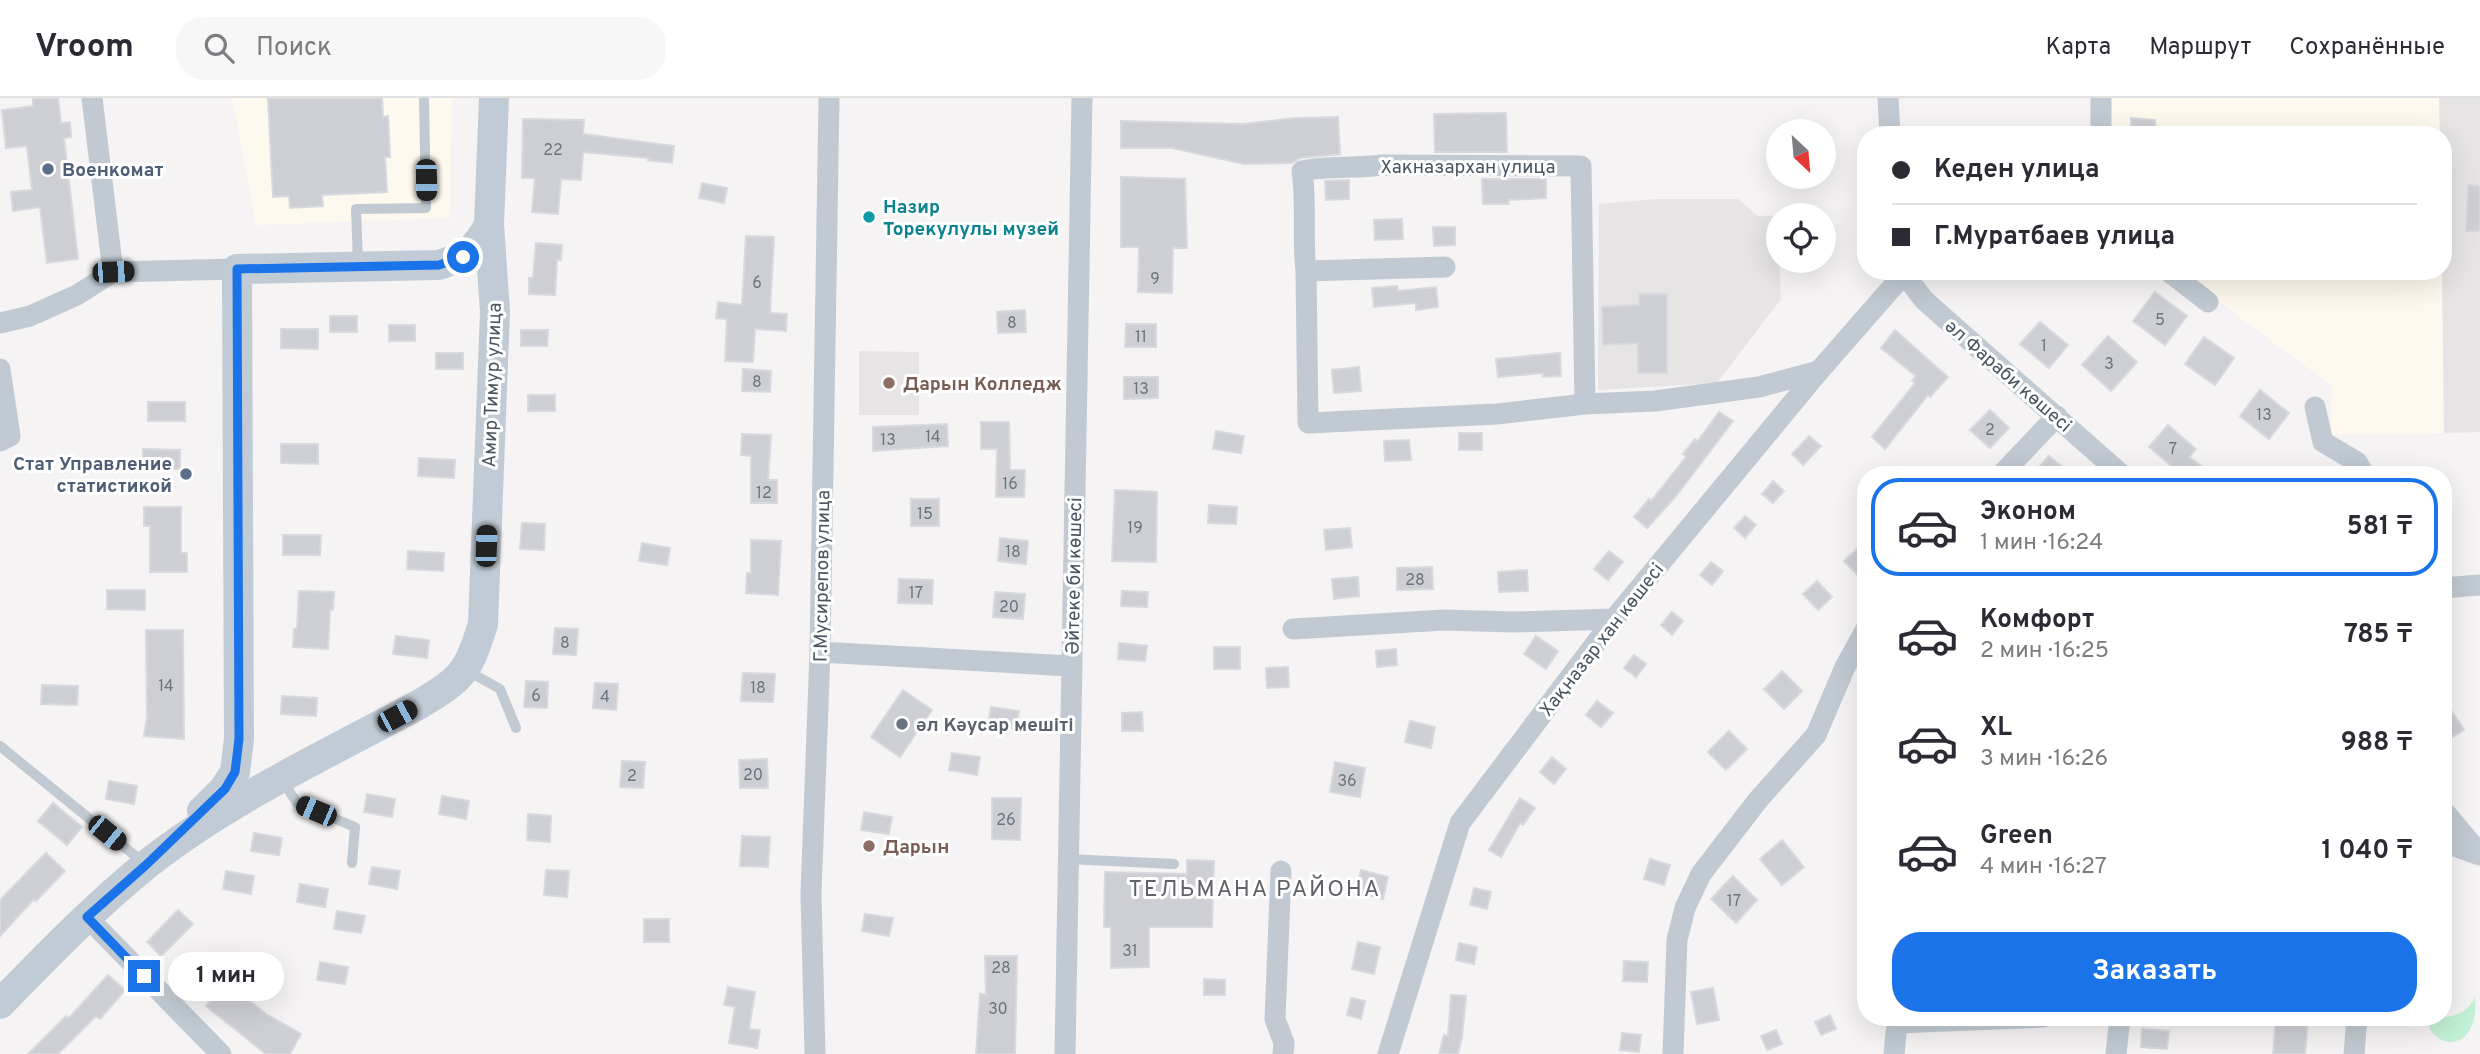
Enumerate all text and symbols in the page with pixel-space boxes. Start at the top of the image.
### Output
search box [176,17,666,80]
text: Vroom [35,27,134,69]
icon: search [200,29,238,67]
text: Поиск [256,32,332,65]
text: Карта [2045,33,2111,63]
text: Маршрут [2149,33,2251,63]
text: Сохранённые [2289,33,2445,63]
north arrow [1766,119,1836,189]
map controls [1766,119,1836,273]
house number: 22 [543,141,563,161]
text: Кеден улица [1934,154,2100,187]
street label: Хакназархан улица [1380,156,1556,180]
place label: Военкомат [62,159,163,183]
car [416,159,437,201]
marker: Военкомат [40,161,56,177]
place label: Назир Торекулулы музей [883,196,1059,242]
button: locate [1766,203,1836,273]
marker: Назир Торекулулы музей [861,209,877,225]
text: Г.Муратбаев улица [1934,221,2175,254]
route start [447,241,479,273]
car [92,261,135,283]
house number: 9 [1150,270,1160,290]
house number: 6 [752,274,762,294]
street label: Амир Тимур улица [478,302,508,468]
house number: 5 [2155,311,2165,331]
house number: 8 [1007,314,1017,334]
street label: әл Фараби көшесі [1939,315,2076,438]
house number: 11 [1135,328,1147,348]
house number: 1 [2041,337,2047,357]
house number: 3 [2104,355,2114,375]
house number: 8 [752,373,762,393]
place label: Дарын Колледж [903,373,1062,397]
marker: Дарын Колледж [881,375,897,391]
house number: 13 [1133,380,1149,400]
house number: 13 [2256,406,2272,426]
house number: 2 [1985,421,1995,441]
house number: 14 [925,428,941,448]
house number: 13 [880,431,896,451]
house number: 7 [2169,440,2177,460]
place label: Стат Управление статистикой [13,453,172,499]
marker: Стат Управление статистикой [178,466,194,482]
house number: 16 [1002,475,1018,495]
house number: 12 [756,484,772,504]
street label: Г.Мусирепов улица [809,490,837,662]
icon: car [1896,496,1959,559]
text: Эконом [1980,496,2076,529]
street label: Әйтеке би көшесі [1062,497,1088,655]
house number: 15 [917,505,933,525]
text: 581 ₸ [2347,511,2413,544]
house number: 19 [1127,519,1143,539]
car [475,525,498,567]
text: 1 мин · 16:24 [1980,529,2103,558]
house number: 18 [1005,543,1021,563]
street label: Хақназар хан көшесі [1535,559,1670,722]
house number: 28 [1405,571,1425,591]
house number: 17 [909,584,923,604]
house number: 20 [999,598,1019,618]
icon: car [1896,604,1959,667]
text: Комфорт [1980,604,2094,637]
text: 785 ₸ [2344,619,2413,652]
house number: 8 [560,634,570,654]
text: 2 мин · 16:25 [1980,637,2109,666]
house number: 14 [158,677,174,697]
house number: 18 [750,679,766,699]
house number: 6 [531,687,541,707]
house number: 4 [600,688,610,708]
car [374,697,421,735]
icon: car [1896,712,1959,775]
text: XL [1980,712,2012,745]
place label: әл Кәусар мешіті [916,714,1074,738]
marker: әл Кәусар мешіті [894,716,910,732]
text: 988 ₸ [2341,727,2413,760]
text: 3 мин · 16:26 [1980,745,2108,774]
house number: 20 [743,766,763,786]
house number: 2 [627,767,637,787]
house number: 36 [1337,772,1357,792]
car [293,793,340,829]
house number: 26 [996,811,1016,831]
car [85,812,130,854]
icon: car [1896,820,1959,883]
text: Green [1980,820,2053,853]
text: 1 040 ₸ [2322,835,2413,868]
place label: Дарын [883,836,949,860]
marker: Дарын [861,838,877,854]
text: 4 мин · 16:27 [1980,853,2107,882]
district label: ТЕЛЬМАНА РАЙОНА [1129,874,1381,905]
house number: 17 [1727,892,1741,912]
button: Заказать [1892,932,2417,1012]
house number: 31 [1122,942,1138,962]
callout: 1 мин [168,952,284,1001]
house number: 28 [991,959,1011,979]
route end [128,960,160,992]
text: 1 мин [196,962,256,991]
house number: 30 [988,1000,1008,1020]

